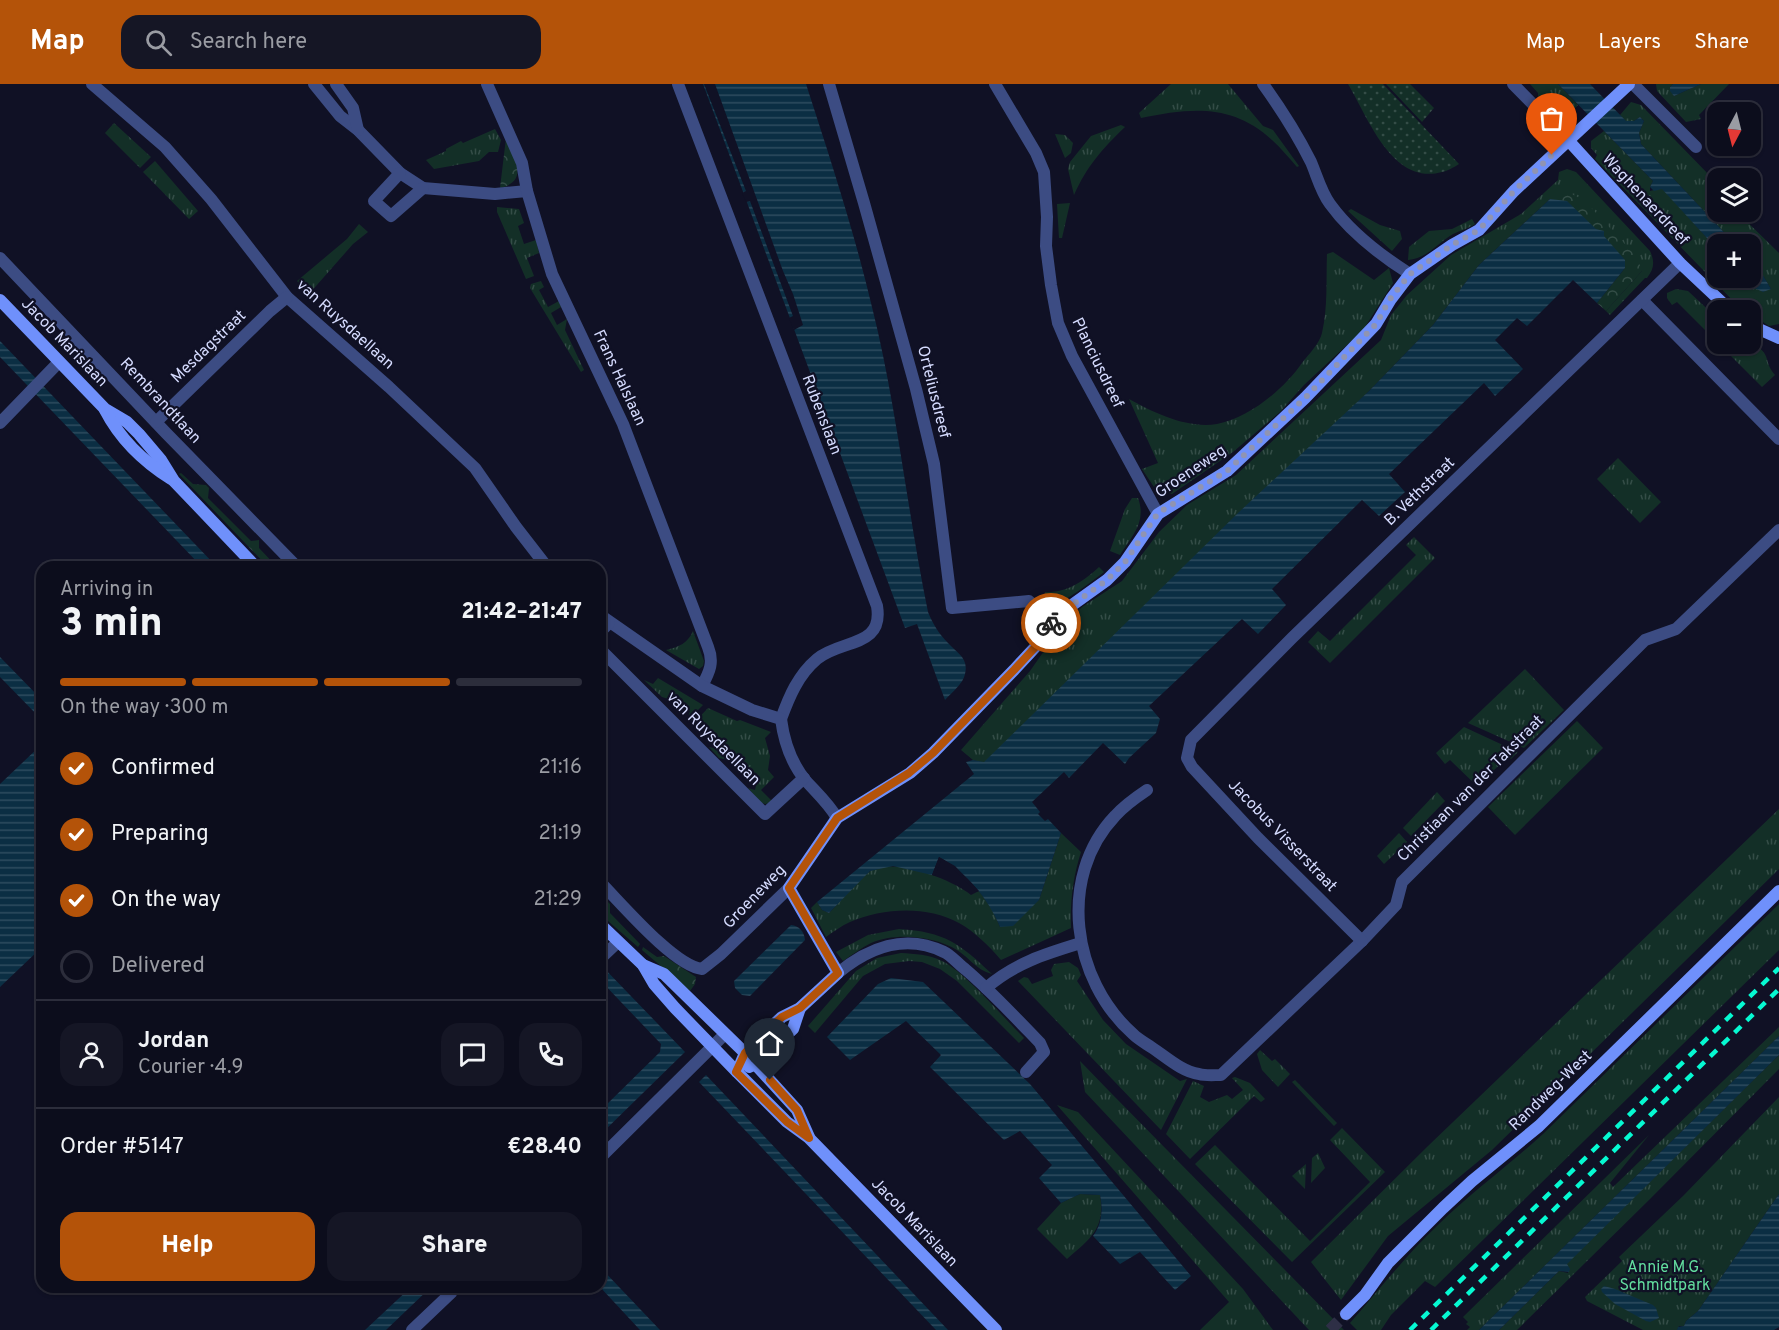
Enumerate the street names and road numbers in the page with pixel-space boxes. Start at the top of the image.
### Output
street label: Waghenaerdreef [1597,150,1693,251]
street label: van Ruysdaellaan [292,276,398,374]
street label: Jacob Marislaan [16,294,112,392]
street label: Mesdagstraat [167,306,251,388]
street label: Planciusdreef [1067,315,1128,412]
street label: Frans Halslaan [588,327,650,429]
street label: Orteliusdreef [912,344,954,441]
street label: Rembrandtlaan [115,354,205,448]
street label: Rubenslaan [797,372,845,458]
street label: Groeneweg [1152,441,1230,503]
street label: B. Vethstraat [1380,453,1460,531]
street label: van Ruysdaellaan [662,688,764,790]
street label: Christiaan van der Takstraat [1393,711,1549,867]
street label: Jacobus Visserstraat [1223,776,1341,896]
street label: Groeneweg [719,861,791,933]
street label: Randweg-West [1505,1046,1597,1136]
street label: Jacob Marislaan [866,1174,962,1272]

